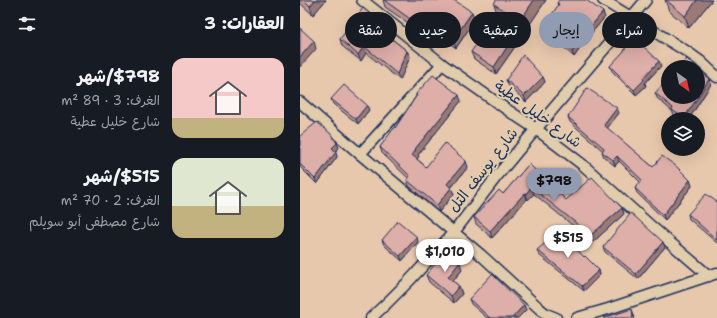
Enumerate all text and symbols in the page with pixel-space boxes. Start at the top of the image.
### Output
text: العقارات: 3 [204,12,284,34]
chip: شقة [345,12,397,48]
chip: جديد [405,12,461,48]
chip: تصفية [469,12,531,48]
chip: إيجار [539,12,594,48]
chip: شراء [602,12,657,48]
icon: filters [16,13,38,35]
north arrow [661,60,705,104]
map controls [661,60,705,156]
text: $798/شهر [77,65,160,87]
icon: home [204,74,252,122]
street label: شارع خليل عطية [490,76,586,152]
text: الغرف: 3 · 89 m² [61,92,160,109]
button: layers [661,112,705,156]
text: شارع خليل عطية [70,113,160,130]
street label: شارع يوسف التل [444,124,522,216]
text: $515/شهر [84,165,160,187]
pin: $798 [530,168,578,202]
text: $798 [536,172,572,189]
icon: home [204,174,252,222]
text: الغرف: 2 · 70 m² [61,192,160,209]
text: شارع مصطفى أبو سويلم [29,213,160,230]
pin: $515 [544,225,592,259]
text: $515 [553,229,583,246]
pin: $1,010 [412,239,478,273]
text: $1,010 [425,243,465,260]

